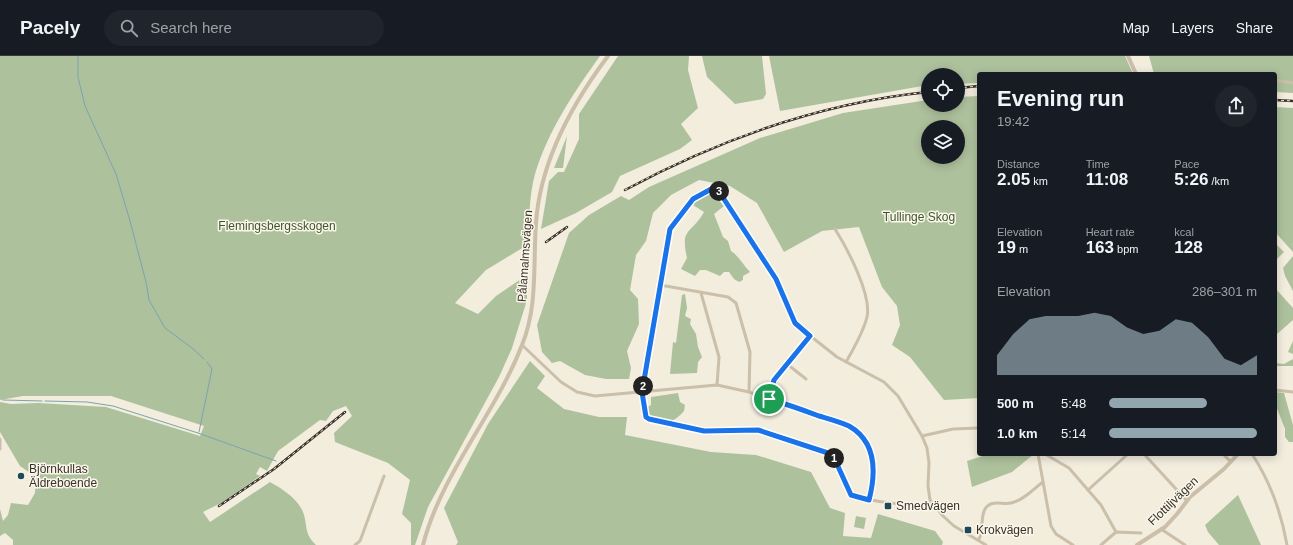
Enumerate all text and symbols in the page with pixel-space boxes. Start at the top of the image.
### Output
search box [104,10,384,46]
text: Pacely [20,17,80,38]
icon: search [118,17,140,39]
text: Search here [150,19,232,36]
text: Map [1122,20,1150,36]
text: Layers [1172,20,1214,36]
text: Share [1236,20,1273,36]
map controls [921,68,965,164]
button: locate [921,68,965,112]
button: share [1215,85,1257,127]
text: Evening run [997,86,1124,111]
text: 19:42 [997,114,1030,129]
button: layers [921,120,965,164]
text: Distance [997,158,1040,170]
text: Time [1086,158,1110,170]
text: Pace [1174,158,1199,170]
text: 2.05 [997,170,1030,189]
text: 11:08 [1086,170,1128,189]
text: 5:26 [1174,170,1208,189]
text: km [1030,175,1048,187]
text: /km [1208,175,1229,187]
pin: 3 [709,181,729,201]
text: 3 [716,185,722,197]
street label: Pålamalmsvägen [515,210,535,302]
park label: Tullinge Skog [883,210,955,224]
park label: Flemingsbergsskogen [218,219,336,233]
text: Elevation [997,226,1042,238]
text: Heart rate [1086,226,1135,238]
text: kcal [1174,226,1194,238]
text: 19 [997,238,1016,257]
text: 163 [1086,238,1114,257]
text: 128 [1174,238,1203,257]
text: m [1016,243,1028,255]
text: bpm [1114,243,1139,255]
text: Elevation [997,284,1050,299]
text: 286–301 m [1192,284,1257,299]
pin: 2 [633,376,653,396]
text: 2 [640,380,646,392]
pin [752,382,786,416]
icon: arrive [758,388,780,410]
text: 500 m [997,396,1034,411]
text: 5:48 [1061,396,1086,411]
text: 1.0 km [997,426,1037,441]
text: 5:14 [1061,426,1086,441]
pin: 1 [824,448,844,468]
text: 1 [831,452,837,464]
place label: Björnkullas Äldreboende [29,462,97,490]
marker: Björnkullas Äldreboende [16,471,26,481]
street label: Flottiljvägen [1145,474,1201,528]
place label: Smedvägen [896,499,960,513]
marker: Smedvägen [883,501,893,511]
place label: Krokvägen [976,523,1033,537]
marker: Krokvägen [963,525,973,535]

